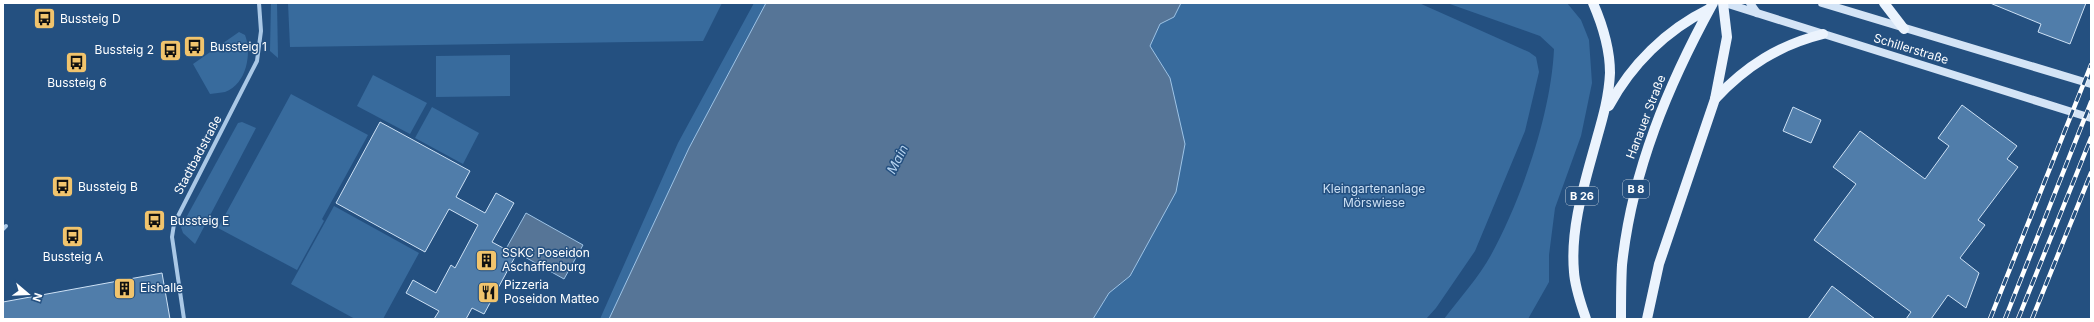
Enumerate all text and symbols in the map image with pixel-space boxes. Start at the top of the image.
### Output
bus stop icon: Bussteig D [31,6,57,32]
place label: Bussteig D [60,11,121,26]
street label: Schillerstraße [1872,30,1951,67]
bus stop icon: Bussteig 1 [182,34,208,60]
bus stop icon: Bussteig 2 [157,37,183,63]
place label: Bussteig 1 [210,39,267,54]
place label: Bussteig 2 [95,42,154,57]
bus stop icon: Bussteig 6 [64,49,90,75]
street label: Hanauer Straße [1623,73,1668,161]
place label: Bussteig 6 [47,75,107,90]
street label: Stadtbadstraße [170,113,225,197]
water label: Main [883,141,911,176]
bus stop icon: Bussteig B [50,174,76,200]
place label: Bussteig B [78,179,138,194]
road number: B 8 [1623,180,1649,198]
park label: Kleingartenanlage Mörswiese [1323,181,1425,210]
road number: B 26 [1566,187,1598,205]
bus stop icon: Bussteig E [142,208,168,234]
place label: Bussteig E [170,213,229,228]
bus stop icon: Bussteig A [60,223,86,249]
place label: SSKC Poseidon Aschaffenburg [502,245,590,274]
building icon: SSKC Poseidon Aschaffenburg [473,247,499,273]
place label: Bussteig A [43,249,103,264]
north arrow [8,274,48,314]
building icon: Eishalle [111,275,137,301]
place label: Pizzeria Poseidon Matteo [504,277,599,306]
restaurant icon: Pizzeria Poseidon Matteo [475,279,501,305]
place label: Eishalle [140,280,183,295]
text: N [29,291,45,304]

